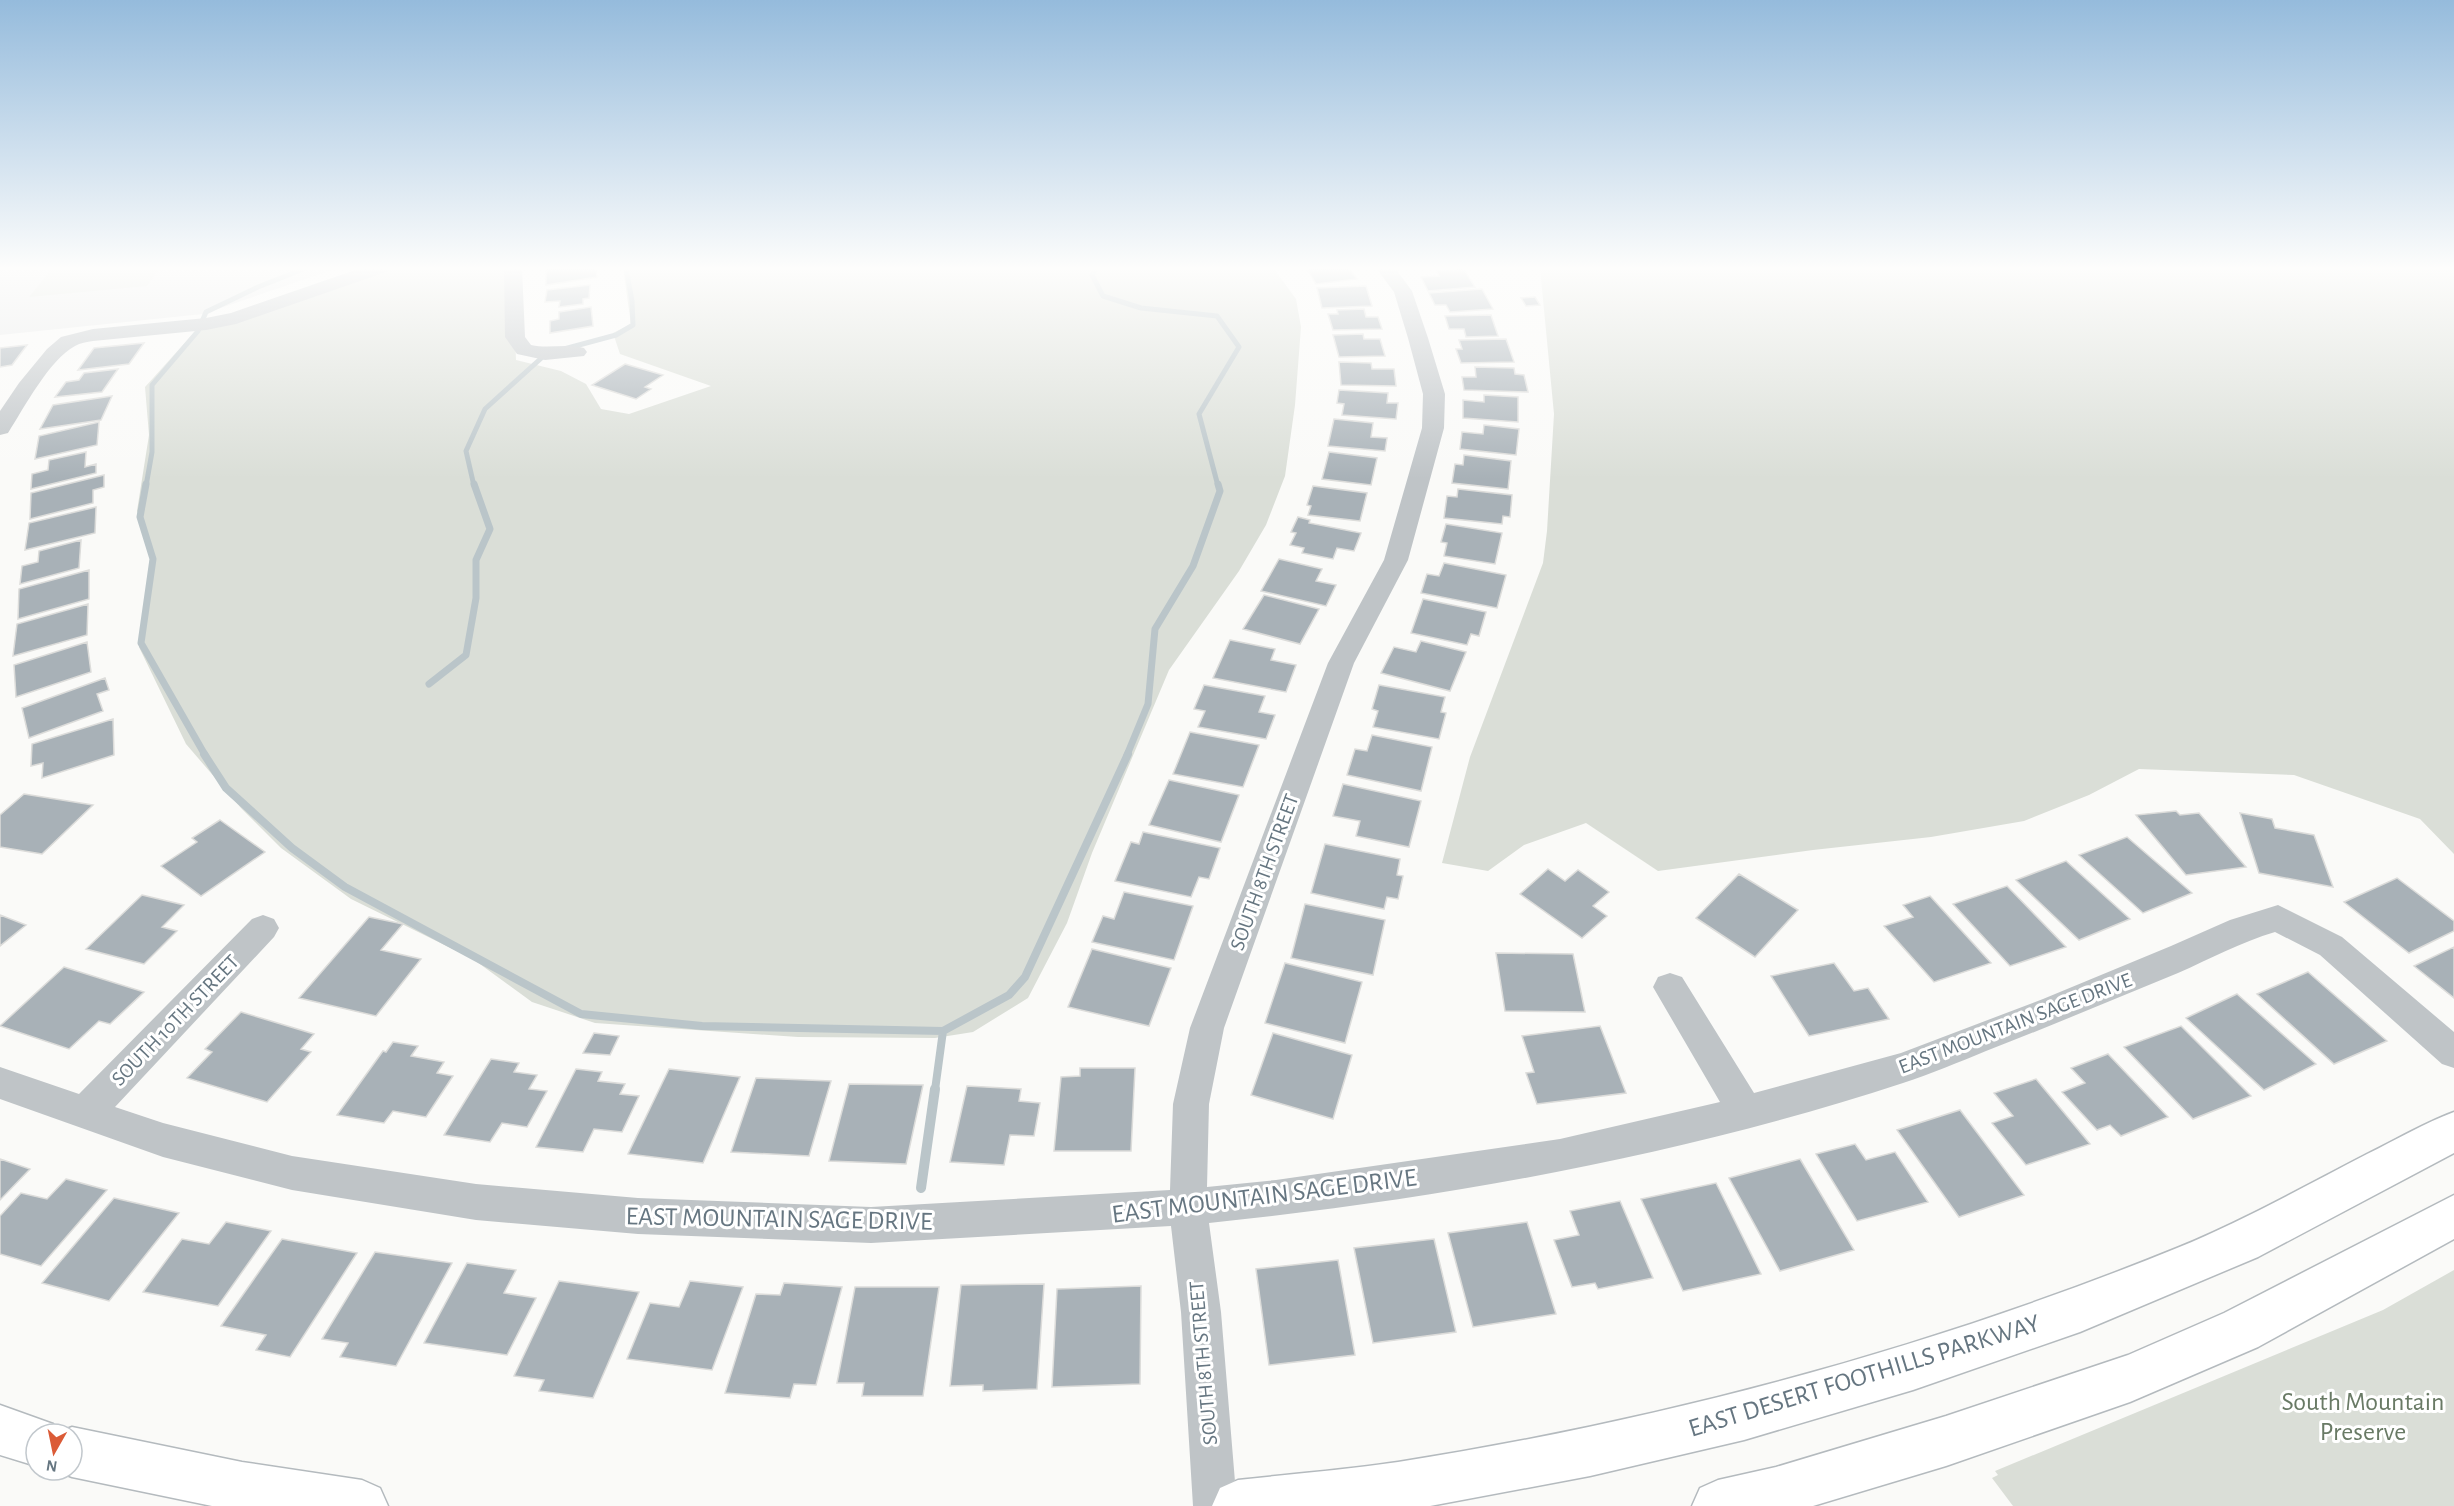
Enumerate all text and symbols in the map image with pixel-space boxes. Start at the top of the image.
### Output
street label: SOUTH 8TH STREET [1226,791,1302,953]
street label: SOUTH 10TH STREET [108,951,243,1090]
street label: EAST MOUNTAIN SAGE DRIVE [1896,969,2135,1078]
street label: EAST MOUNTAIN SAGE DRIVE [1110,1164,1418,1228]
street label: EAST MOUNTAIN SAGE DRIVE [625,1203,933,1235]
street label: SOUTH 8TH STREET [1186,1280,1221,1446]
street label: EAST DESERT FOOTHILLS PARKWAY [1685,1310,2043,1442]
park label: South Mountain Preserve [2281,1389,2445,1445]
north arrow [24,1422,84,1482]
text: N [45,1457,59,1475]

